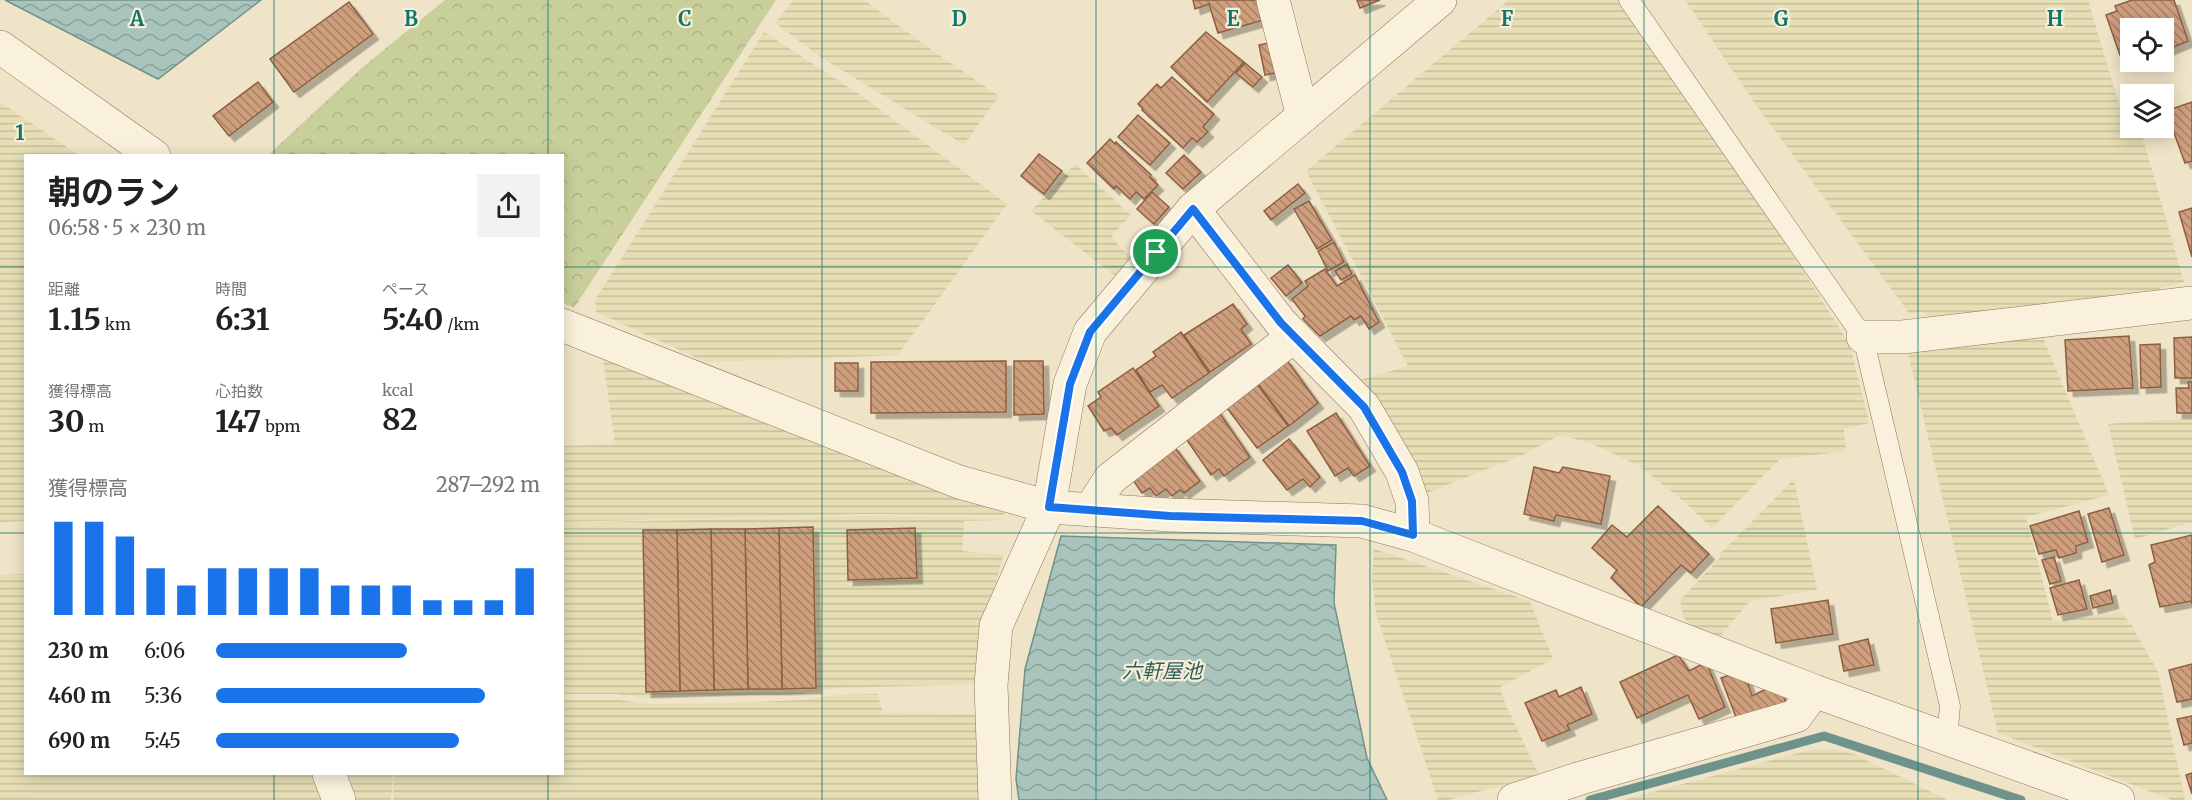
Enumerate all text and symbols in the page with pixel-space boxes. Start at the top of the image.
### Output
text: A [129,6,145,31]
text: B [404,6,418,31]
text: C [678,6,692,31]
text: D [951,6,967,31]
text: E [1226,6,1240,31]
text: F [1501,6,1514,31]
text: G [1774,6,1789,31]
text: H [2047,6,2063,31]
map controls [2120,18,2174,138]
button: locate [2120,18,2174,72]
button: layers [2120,84,2174,138]
text: 1 [15,120,25,145]
text: 朝のラン [48,172,180,213]
button: share [477,174,540,237]
text: 06:58 · 5 × 230 m [48,215,206,240]
pin [1130,226,1181,277]
icon: arrive [1139,235,1172,268]
text: 距離 [48,279,80,299]
text: 時間 [215,279,247,299]
text: ペース [382,279,429,299]
text: 1.15 [48,300,101,338]
text: 6:31 [215,300,270,338]
text: 5:40 [382,300,443,338]
text: km [101,314,131,334]
text: /km [443,314,480,334]
text: kcal [382,380,413,400]
text: 獲得標高 [48,381,112,401]
text: 心拍数 [215,381,263,401]
text: 82 [382,400,418,438]
text: 30 [48,402,85,440]
text: 147 [215,402,261,440]
text: m [85,416,104,436]
text: bpm [261,416,300,436]
text: 287–292 m [436,472,540,497]
text: 獲得標高 [48,475,128,500]
text: 230 m [48,638,109,663]
text: 6:06 [144,638,185,663]
water label: 六軒屋池 [1122,658,1204,683]
text: 460 m [48,683,111,708]
text: 5:36 [144,683,182,708]
text: 690 m [48,728,110,753]
text: 5:45 [144,728,181,753]

